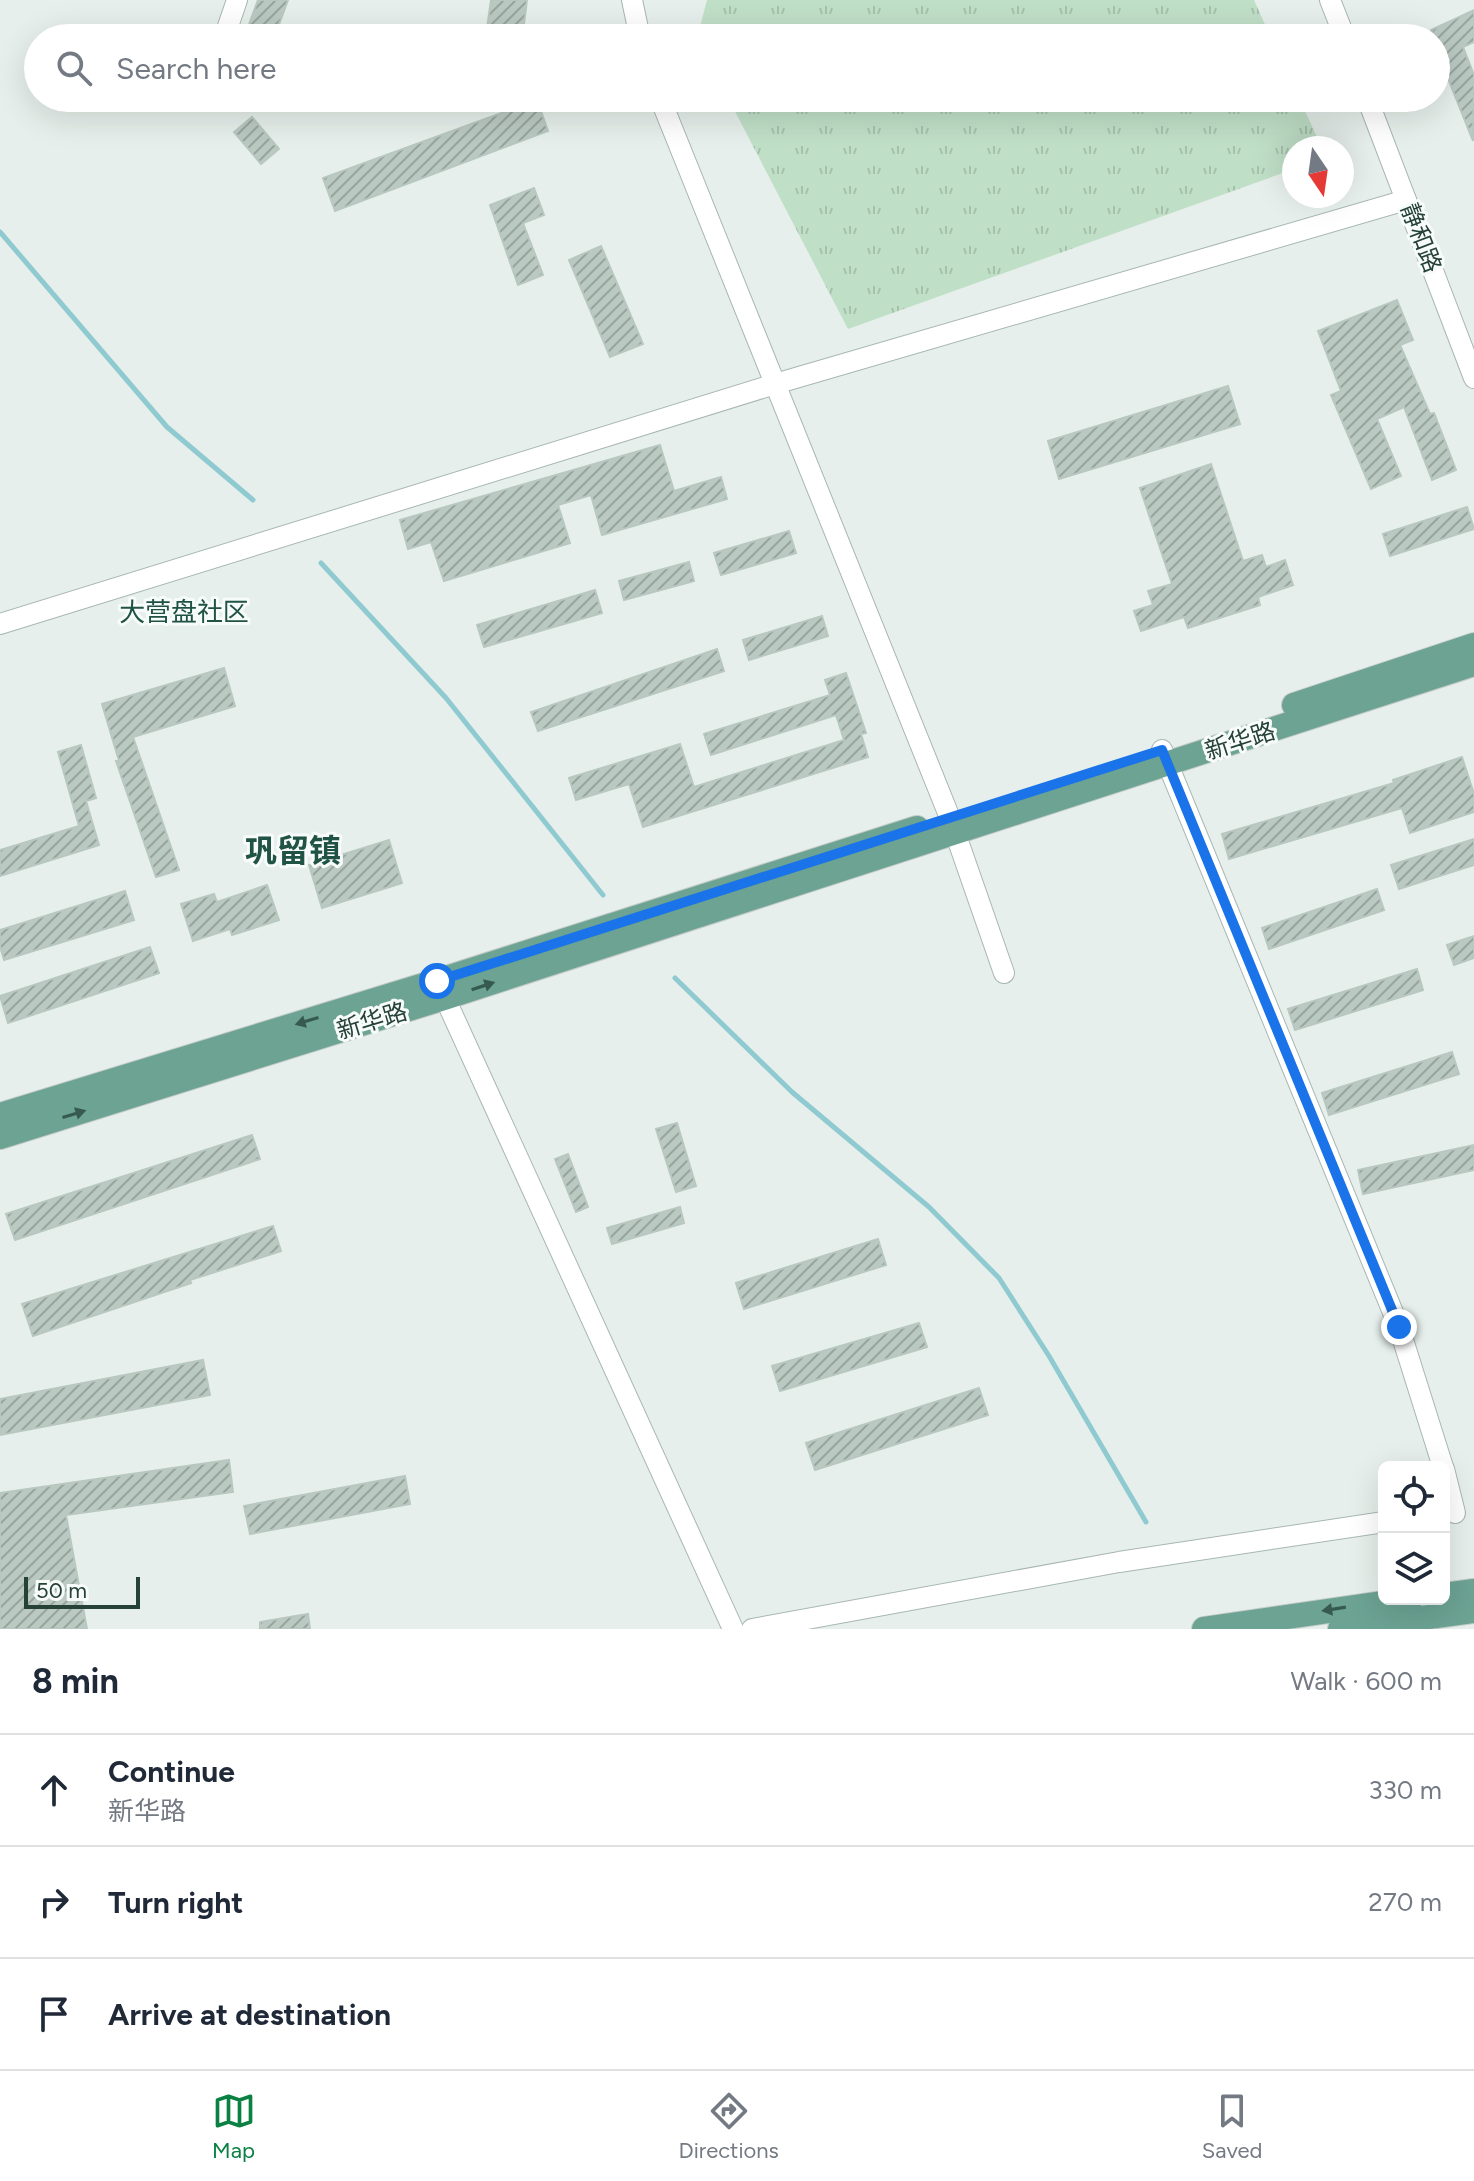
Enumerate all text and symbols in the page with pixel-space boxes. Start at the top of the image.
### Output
search box [24,24,1450,112]
icon: search [52,46,96,90]
text: Search here [116,50,276,87]
north arrow [1282,136,1354,208]
street label: 静和路 [1395,199,1448,277]
district label: 大营盘社区 [119,596,249,628]
street label: 新华路 [1201,716,1279,765]
district label: 巩留镇 [245,832,341,870]
route start [419,963,455,999]
one-way arrow [471,979,495,991]
street label: 新华路 [333,996,411,1045]
one-way arrow [295,1015,319,1028]
one-way arrow [63,1107,87,1120]
route end [1381,1309,1417,1345]
map controls [1378,1461,1450,1605]
button: locate [1378,1461,1450,1533]
button: layers [1378,1533,1450,1605]
scale bar [24,1573,140,1609]
text: 50 m [36,1577,87,1604]
one-way arrow [1321,1603,1346,1616]
text: 8 min [32,1661,119,1702]
text: Walk · 600 m [1290,1665,1442,1697]
text: Continue [108,1753,235,1790]
icon: ahead [32,1768,76,1812]
text: 330 m [1368,1774,1442,1806]
text: 新华路 [108,1795,186,1827]
icon: right [32,1880,76,1924]
text: Turn right [108,1884,243,1921]
text: 270 m [1368,1886,1442,1918]
icon: arrive [32,1992,76,2036]
text: Arrive at destination [108,1996,391,2033]
tab: Map [212,2089,256,2164]
tab: Directions [679,2089,779,2164]
tab: Saved [1202,2089,1262,2164]

